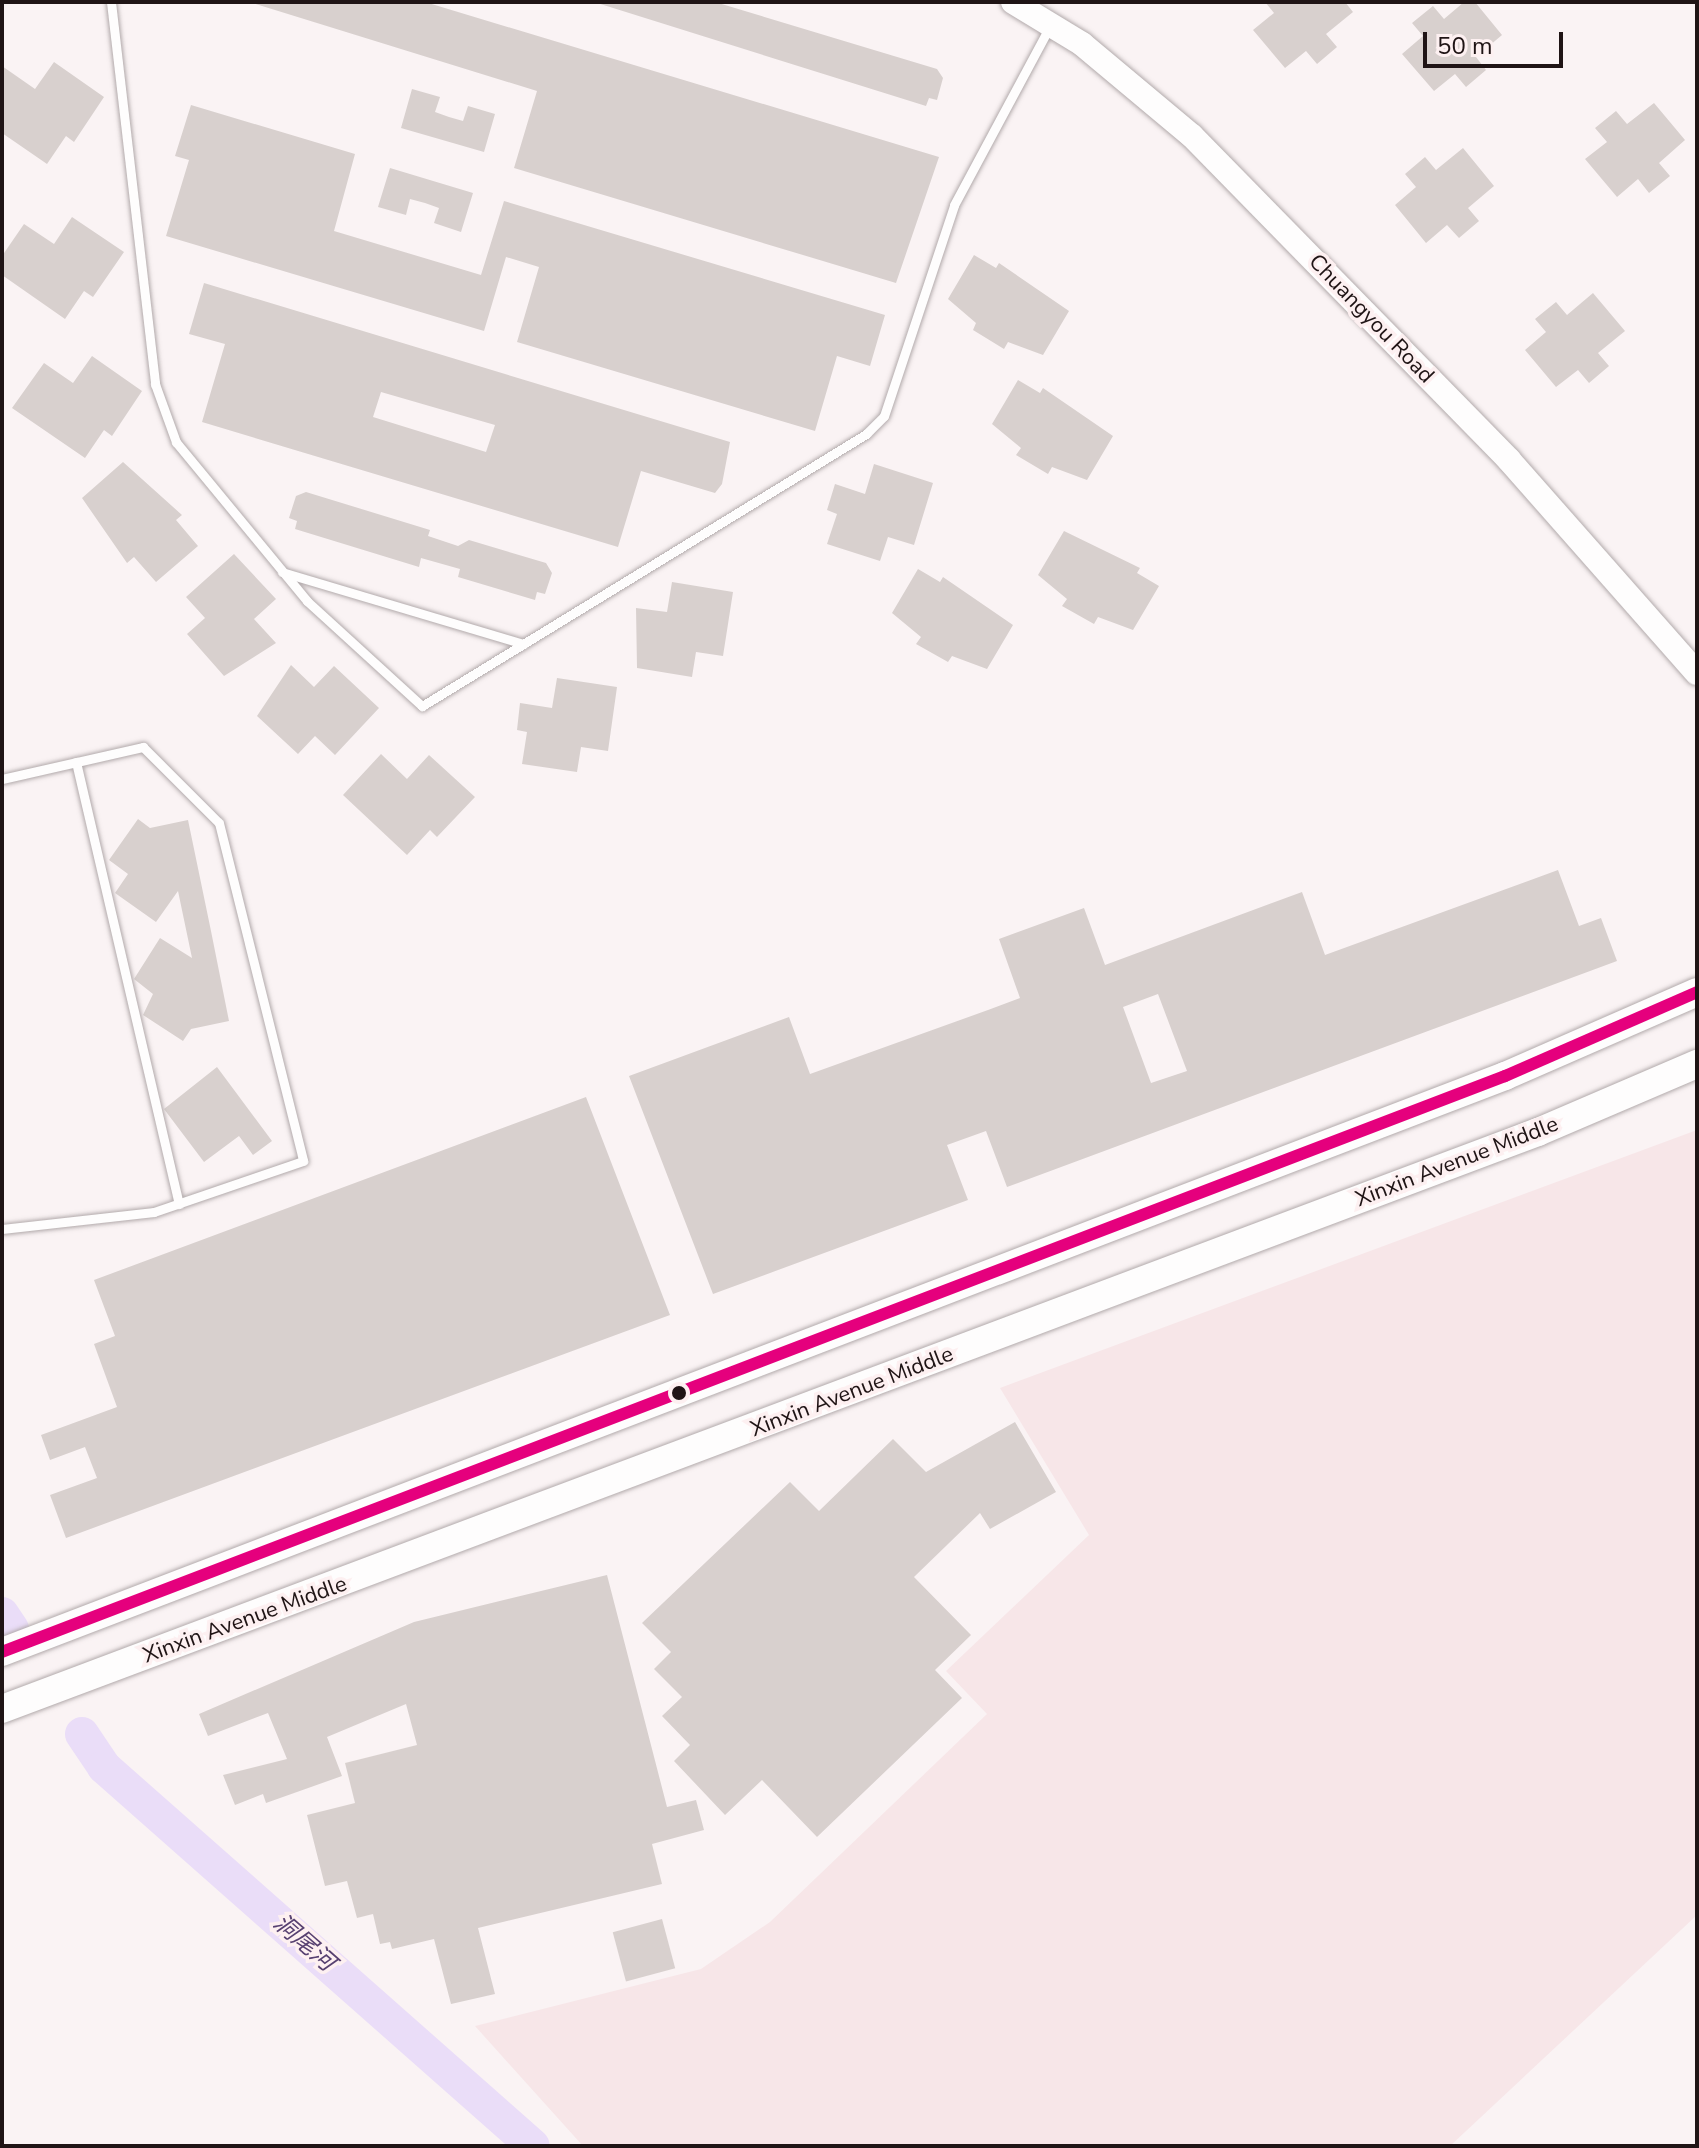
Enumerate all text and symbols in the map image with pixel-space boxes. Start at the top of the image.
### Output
scale bar [1427,16,1567,66]
text: 50 m [1437,30,1493,62]
street label: Chuangyou Road [1303,249,1439,389]
street label: Xinxin Avenue Middle [1352,1111,1562,1213]
street label: Xinxin Avenue Middle [747,1341,957,1443]
unlabelled marker [671,1385,687,1401]
street label: Xinxin Avenue Middle [140,1571,350,1669]
water label: 洞尾河 [267,1909,341,1977]

